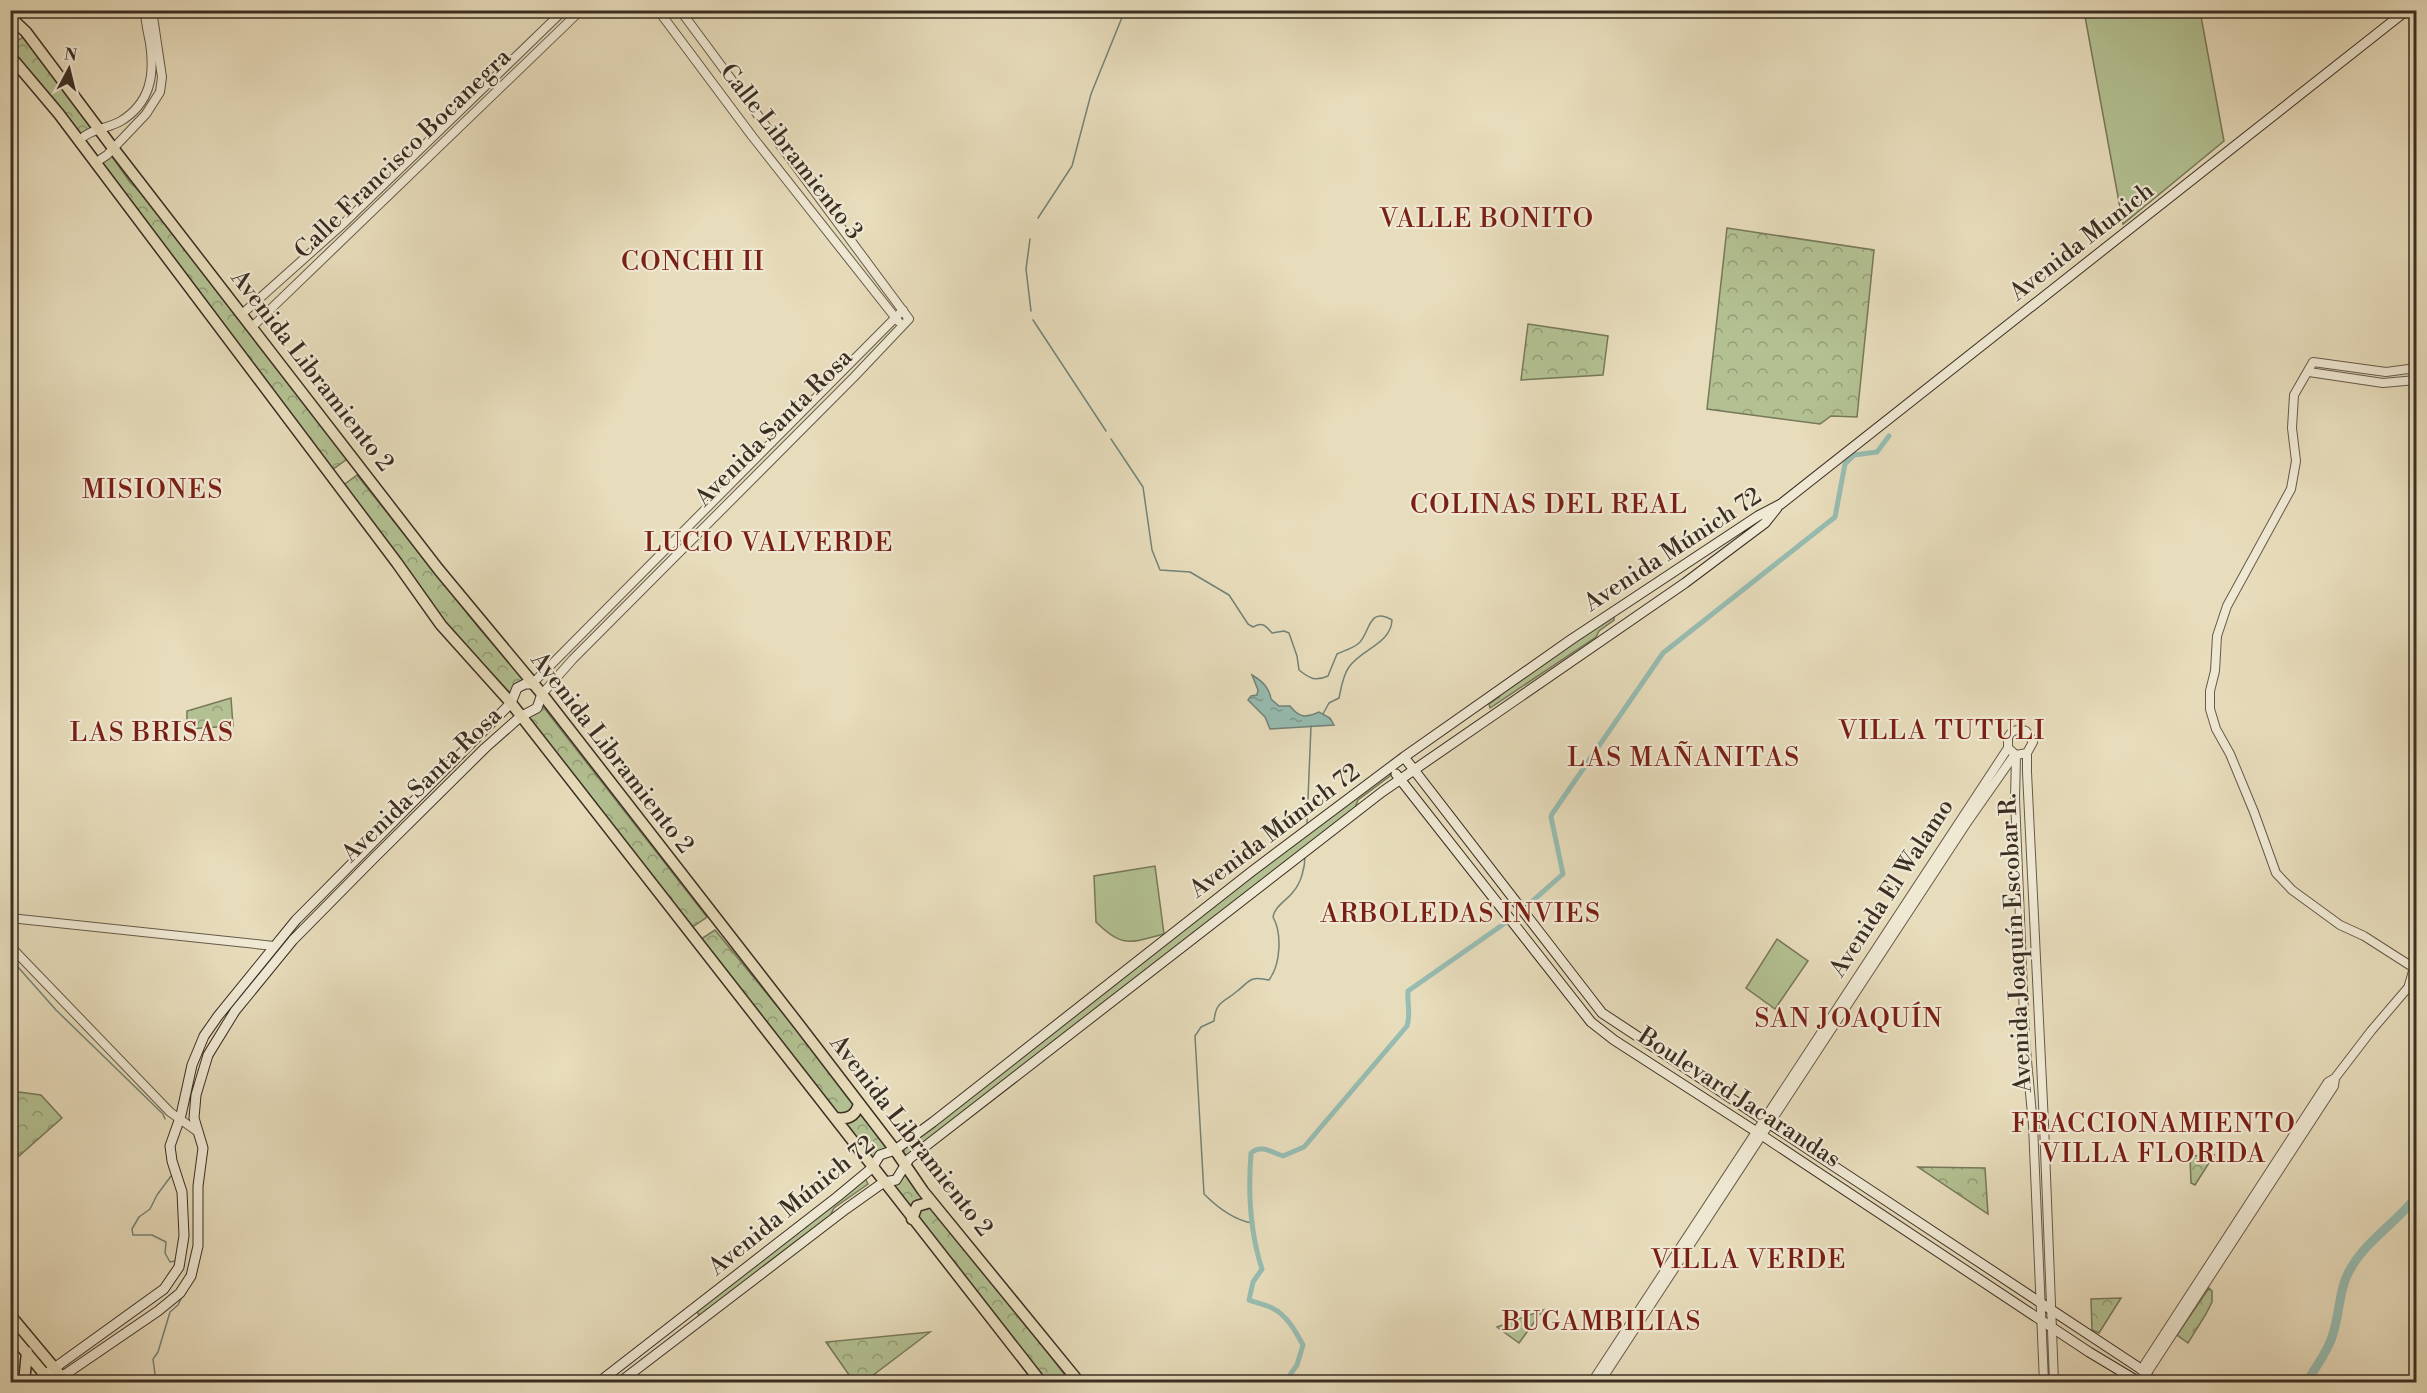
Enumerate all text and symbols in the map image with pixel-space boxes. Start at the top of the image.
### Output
north arrow [39,39,99,99]
street label: Calle Francisco Bocanegra [288,42,518,265]
text: N [63,44,79,66]
street label: Calle Libramiento 3 [713,58,869,246]
street label: Avenida Munich [2003,176,2160,308]
district label: VALLE BONITO [1379,203,1594,235]
district label: CONCHI II [621,246,765,278]
street label: Avenida Libramiento 2 [223,263,400,478]
street label: Avenida Santa Rosa [688,342,860,514]
district label: MISIONES [82,474,224,506]
street label: Avenida Múnich 72 [1578,481,1767,619]
district label: COLINAS DEL REAL [1410,489,1688,521]
district label: LUCIO VALVERDE [644,527,894,559]
street label: Avenida Libramiento 2 [523,645,700,860]
street label: Avenida Santa Rosa [335,700,509,870]
district label: VILLA TUTULI [1837,715,2046,747]
district label: LAS BRISAS [70,717,234,749]
district label: LAS MAÑANITAS [1567,741,1801,774]
street label: Avenida Múnich 72 [1183,757,1366,905]
street label: Avenida El Walamo [1823,793,1961,984]
street label: Avenida Joaquín Escobar R. [1993,793,2039,1094]
district label: ARBOLEDAS INVIES [1320,898,1601,930]
district label: SAN JOAQUÍN [1755,1001,1943,1035]
street label: Boulevard Jacarandas [1631,1021,1846,1175]
street label: Avenida Libramiento 2 [822,1028,999,1243]
district label: FRACCIONAMIENTO VILLA FLORIDA [2012,1108,2296,1170]
street label: Avenida Múnich 72 [702,1130,881,1283]
district label: VILLA VERDE [1650,1244,1847,1276]
district label: BUGAMBILIAS [1501,1306,1702,1338]

